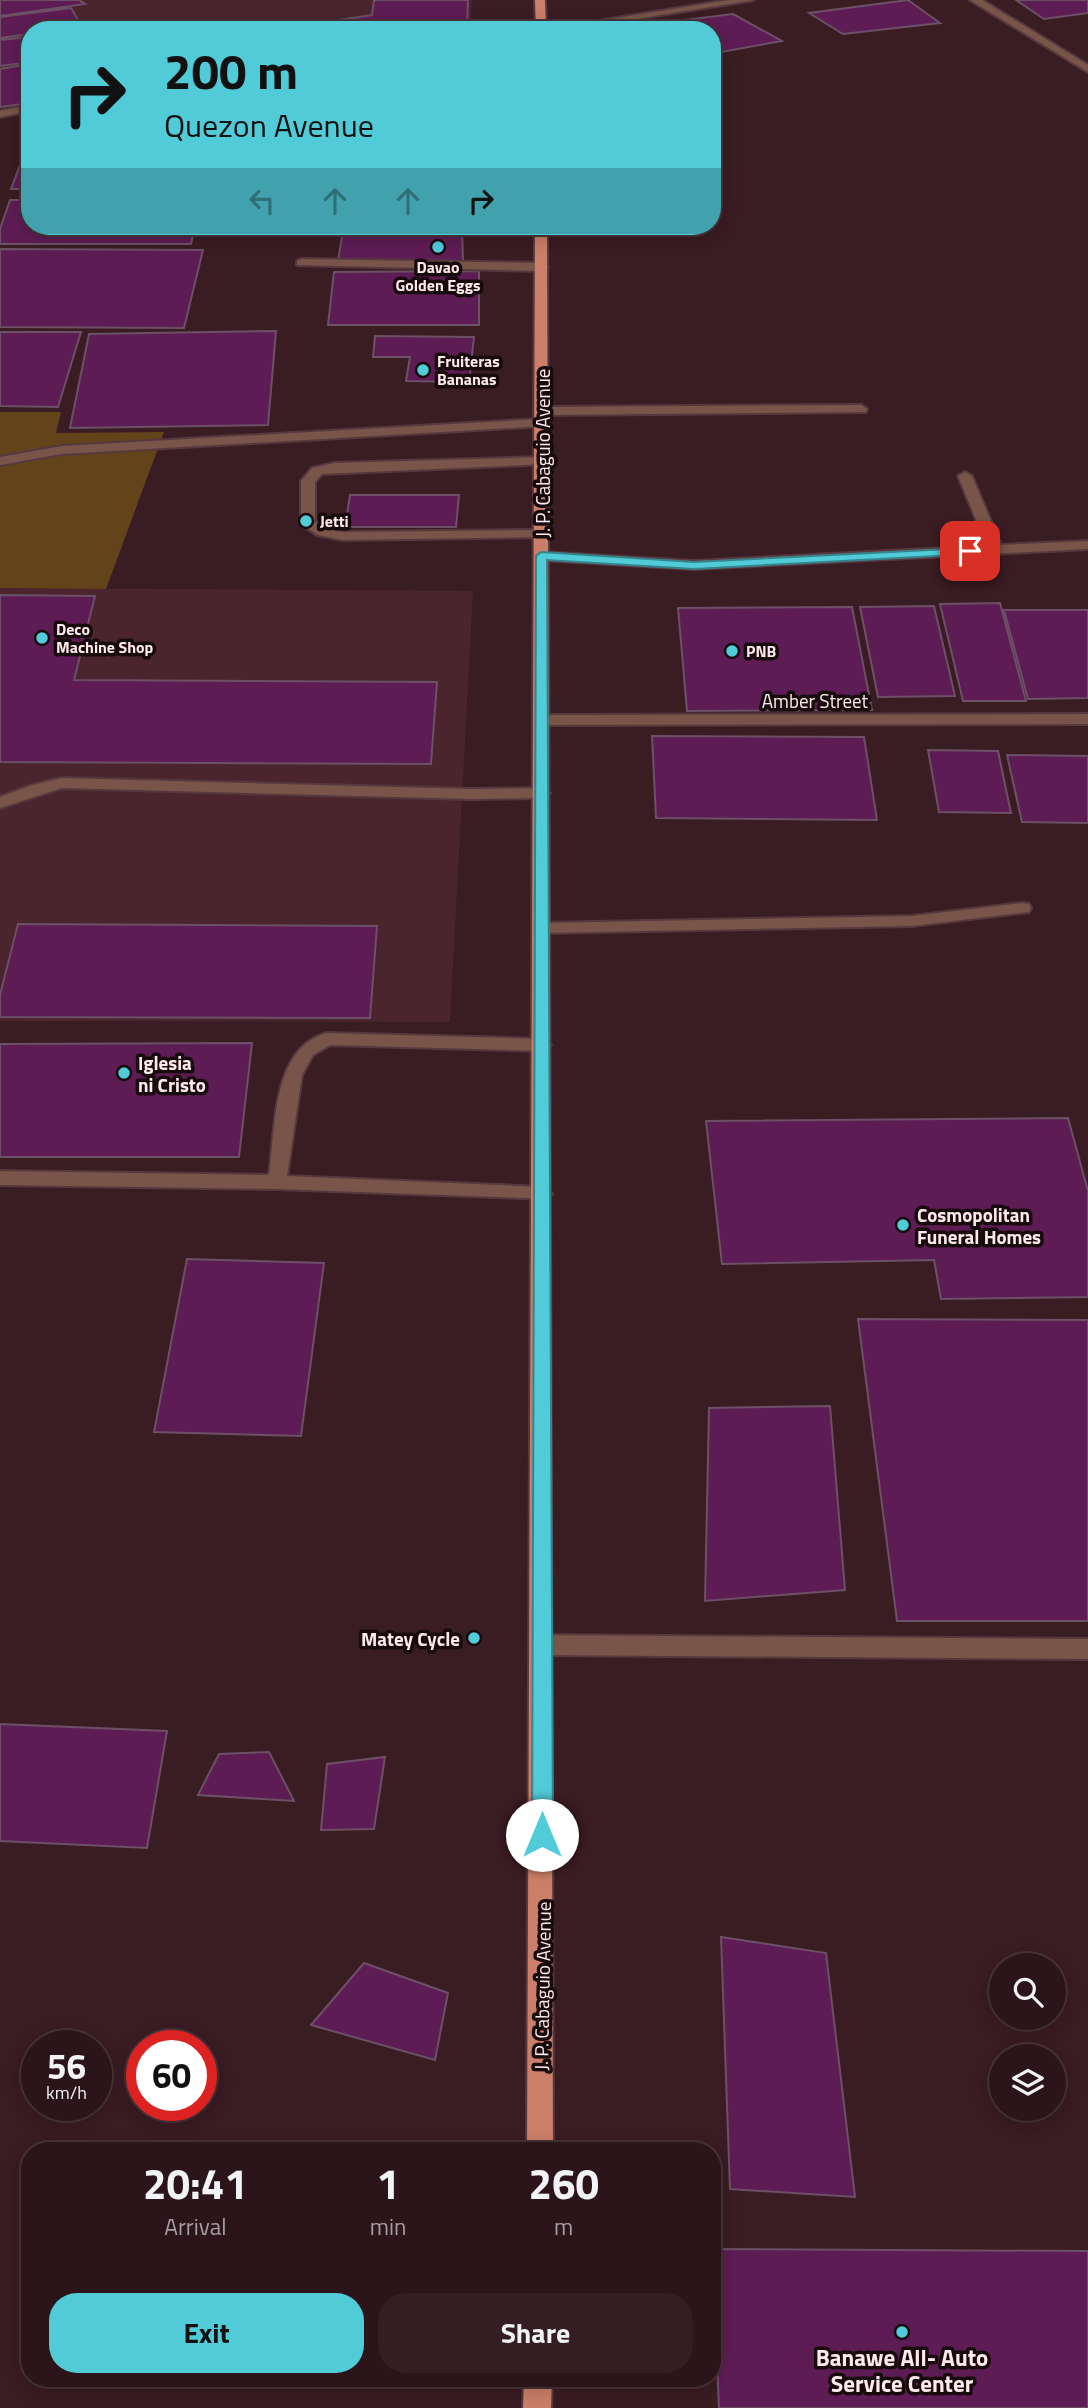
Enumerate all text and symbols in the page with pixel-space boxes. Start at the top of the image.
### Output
text: 200 m [164,33,298,108]
icon: right [49,49,140,140]
text: Quezon Avenue [164,101,374,149]
icon: left [243,182,281,220]
icon: ahead [316,182,354,220]
icon: ahead [389,182,427,220]
icon: right [462,182,500,220]
marker: Davao Golden Eggs [430,239,446,255]
place label: Davao Golden Eggs [395,255,481,297]
place label: Fruiteras Bananas [437,349,500,391]
marker: Fruiteras Bananas [415,362,431,378]
street label: J. P. Cabaguio Avenue [528,369,557,537]
place label: Jetti [320,509,349,533]
marker: Jetti [298,513,314,529]
pin [940,521,1000,581]
icon: arrive [951,532,989,570]
place label: Deco Machine Shop [56,617,154,659]
marker: Deco Machine Shop [34,630,50,646]
place label: PNB [746,639,777,663]
marker: PNB [724,643,740,659]
street label: Amber Street [762,686,869,715]
place label: Iglesia ni Cristo [138,1048,206,1099]
marker: Iglesia ni Cristo [116,1065,132,1081]
place label: Cosmopolitan Funeral Homes [917,1200,1041,1251]
marker: Cosmopolitan Funeral Homes [895,1217,911,1233]
place label: Matey Cycle [361,1624,460,1653]
marker: Matey Cycle [466,1630,482,1646]
position arrow [505,1798,579,1872]
street label: J. P. Cabaguio Avenue [526,1901,558,2071]
map controls [989,1953,1066,2121]
button: search [989,1953,1066,2030]
speed limit sign: 60 [126,2030,217,2121]
text: 56 [47,2039,86,2093]
button: layers [989,2044,1066,2121]
text: km/h [46,2079,87,2106]
text: 20:41 [143,2151,248,2215]
text: 1 [376,2151,400,2215]
text: 260 [528,2151,599,2215]
text: Arrival [164,2209,227,2244]
text: min [370,2209,406,2244]
text: m [554,2209,573,2244]
button: Exit [49,2293,364,2373]
button: Share [378,2293,693,2373]
marker: Banawe All- Auto Service Center [894,2324,910,2340]
place label: Banawe All- Auto Service Center [816,2340,988,2401]

